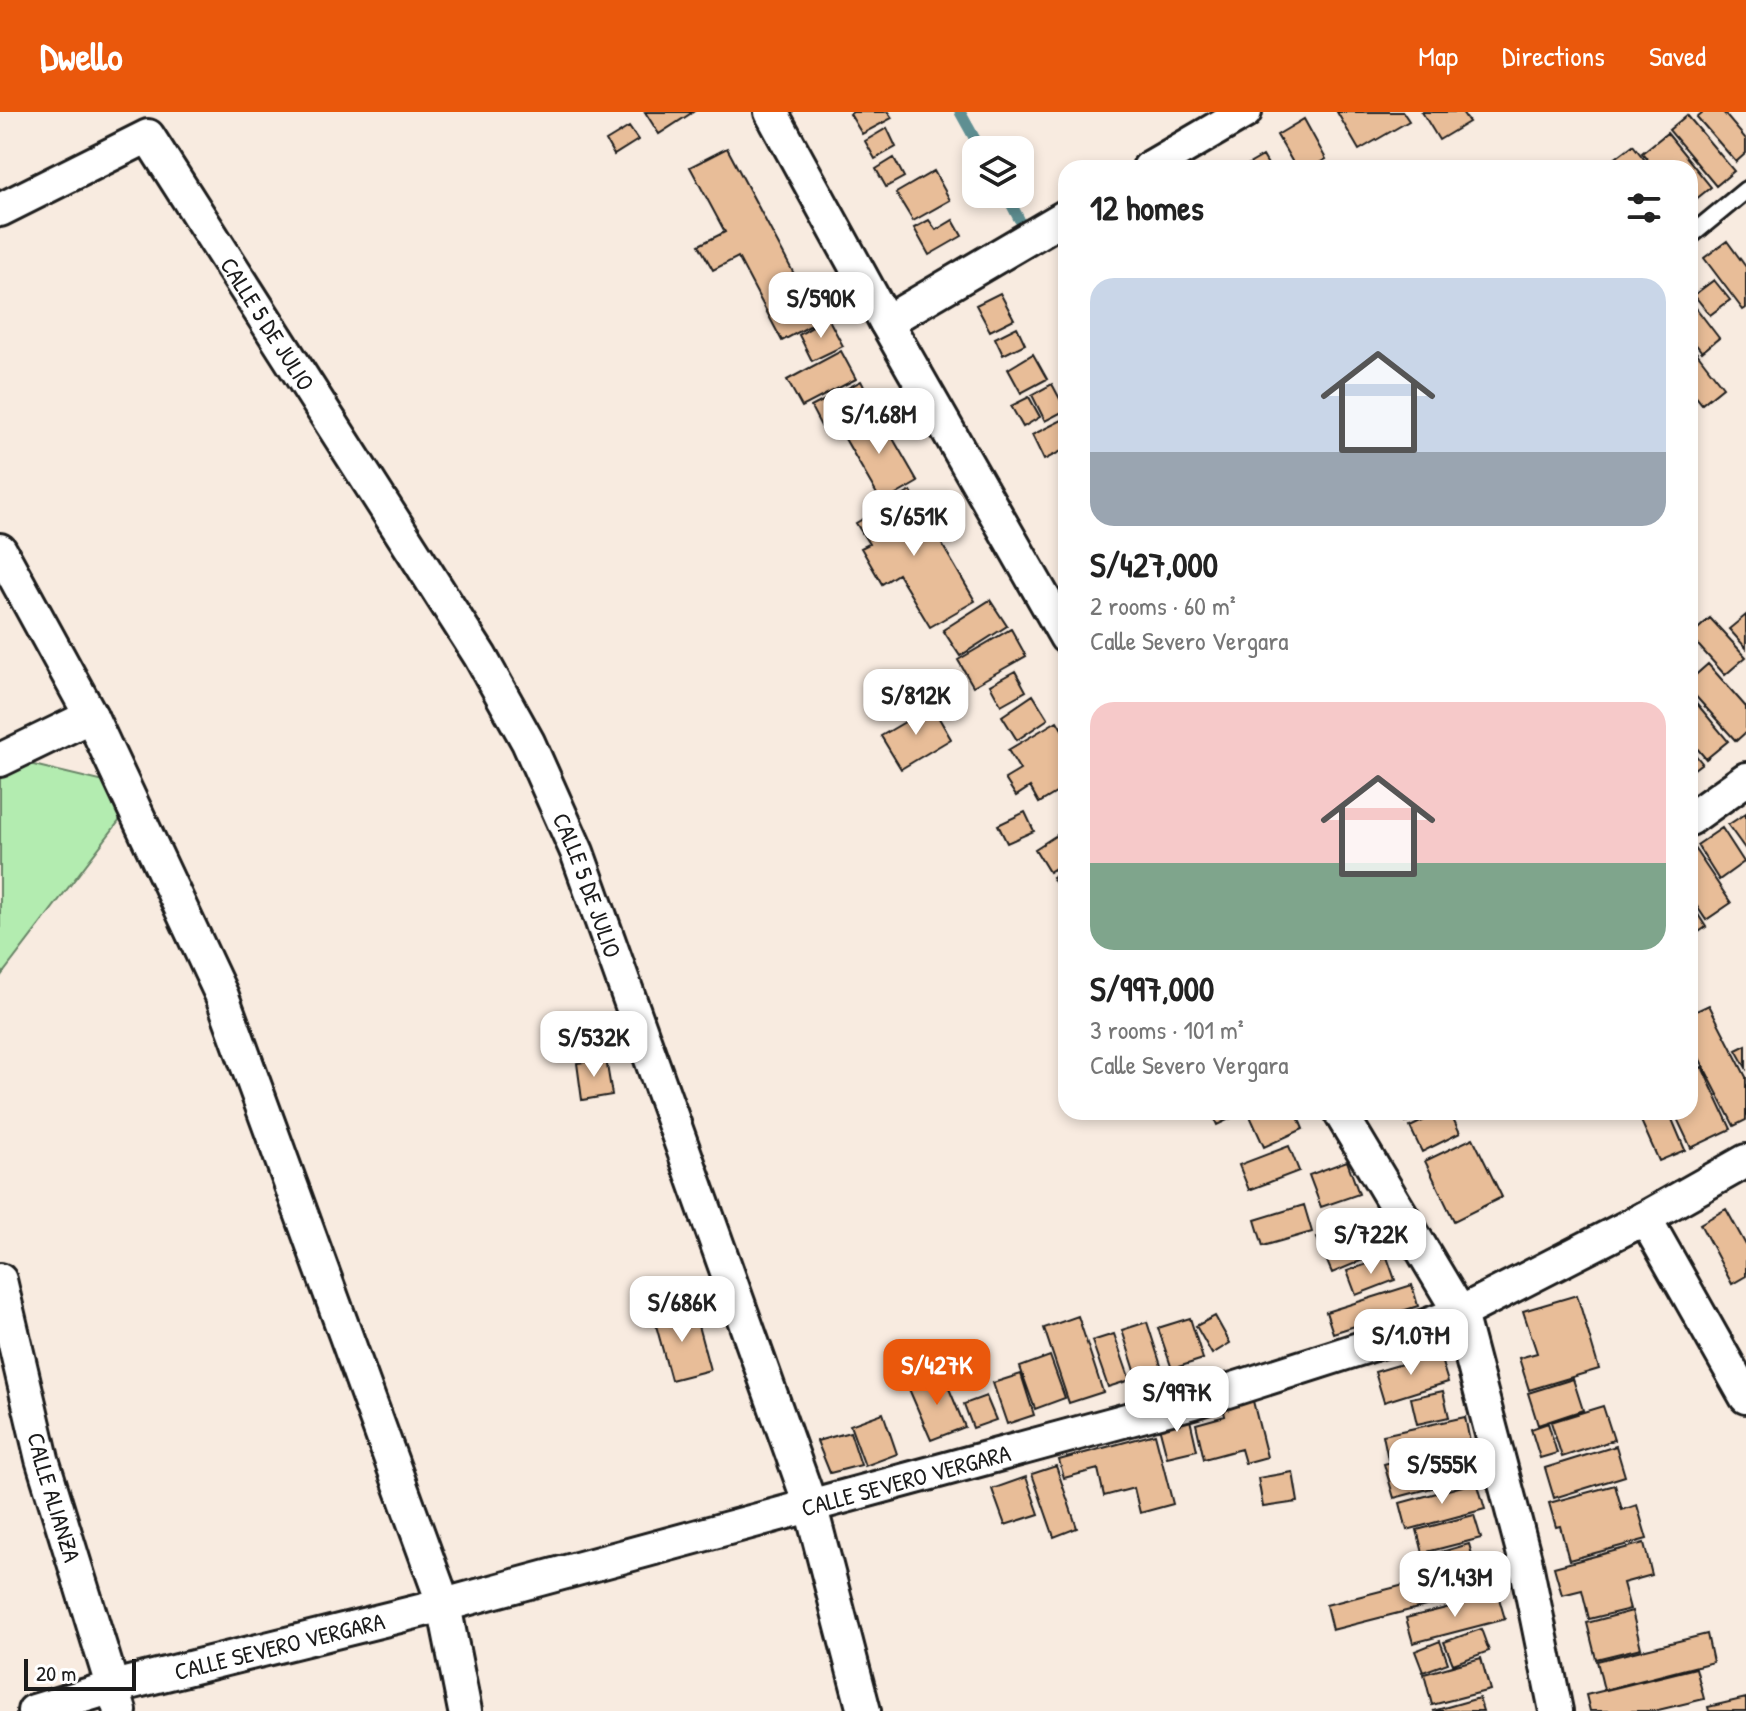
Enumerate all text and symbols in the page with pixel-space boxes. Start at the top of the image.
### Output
text: Dwello [40,30,122,82]
text: Map [1418,37,1458,75]
text: Directions [1502,37,1605,75]
text: Saved [1649,37,1706,75]
map controls [962,136,1034,208]
button: layers [962,136,1034,208]
text: 12 homes [1090,185,1204,231]
icon: filters [1622,186,1666,230]
street label: CALLE 5 DE JULIO [213,251,322,396]
pin: S/590K [756,272,886,340]
text: S/590K [787,280,855,315]
icon: home [1306,330,1450,474]
pin: S/1.68M [805,388,953,456]
text: S/1.68M [841,396,917,431]
pin: S/651K [849,490,979,558]
text: S/651K [880,498,948,533]
text: S/427,000 [1090,542,1218,588]
text: 2 rooms · 60 m² [1090,588,1236,623]
text: Calle Severo Vergara [1090,623,1288,658]
pin: S/812K [851,669,981,737]
text: S/812K [881,677,951,712]
icon: home [1306,754,1450,898]
street label: CALLE 5 DE JULIO [546,808,629,962]
text: S/997,000 [1090,966,1214,1012]
pin: S/532K [529,1011,659,1079]
text: 3 rooms · 101 m² [1090,1012,1244,1047]
text: S/532K [558,1019,630,1054]
text: Calle Severo Vergara [1090,1047,1288,1082]
pin: S/722K [1306,1208,1436,1276]
text: S/722K [1334,1216,1408,1251]
pin: S/686K [617,1276,747,1344]
text: S/686K [648,1284,716,1319]
pin: S/1.07M [1337,1309,1485,1377]
text: S/1.07M [1372,1317,1450,1352]
pin: S/427K [872,1339,1002,1407]
text: S/427K [901,1347,973,1382]
pin: S/997K [1112,1366,1242,1434]
text: S/997K [1143,1374,1211,1409]
street label: CALLE ALIANZA [20,1429,89,1566]
street label: CALLE SEVERO VERGARA [798,1436,1014,1523]
pin: S/555K [1377,1438,1507,1506]
text: S/555K [1407,1446,1477,1481]
pin: S/1.43M [1381,1551,1529,1619]
text: S/1.43M [1418,1559,1492,1594]
street label: CALLE SEVERO VERGARA [171,1604,388,1687]
scale bar [24,1655,136,1691]
text: 20 m [36,1658,76,1688]

